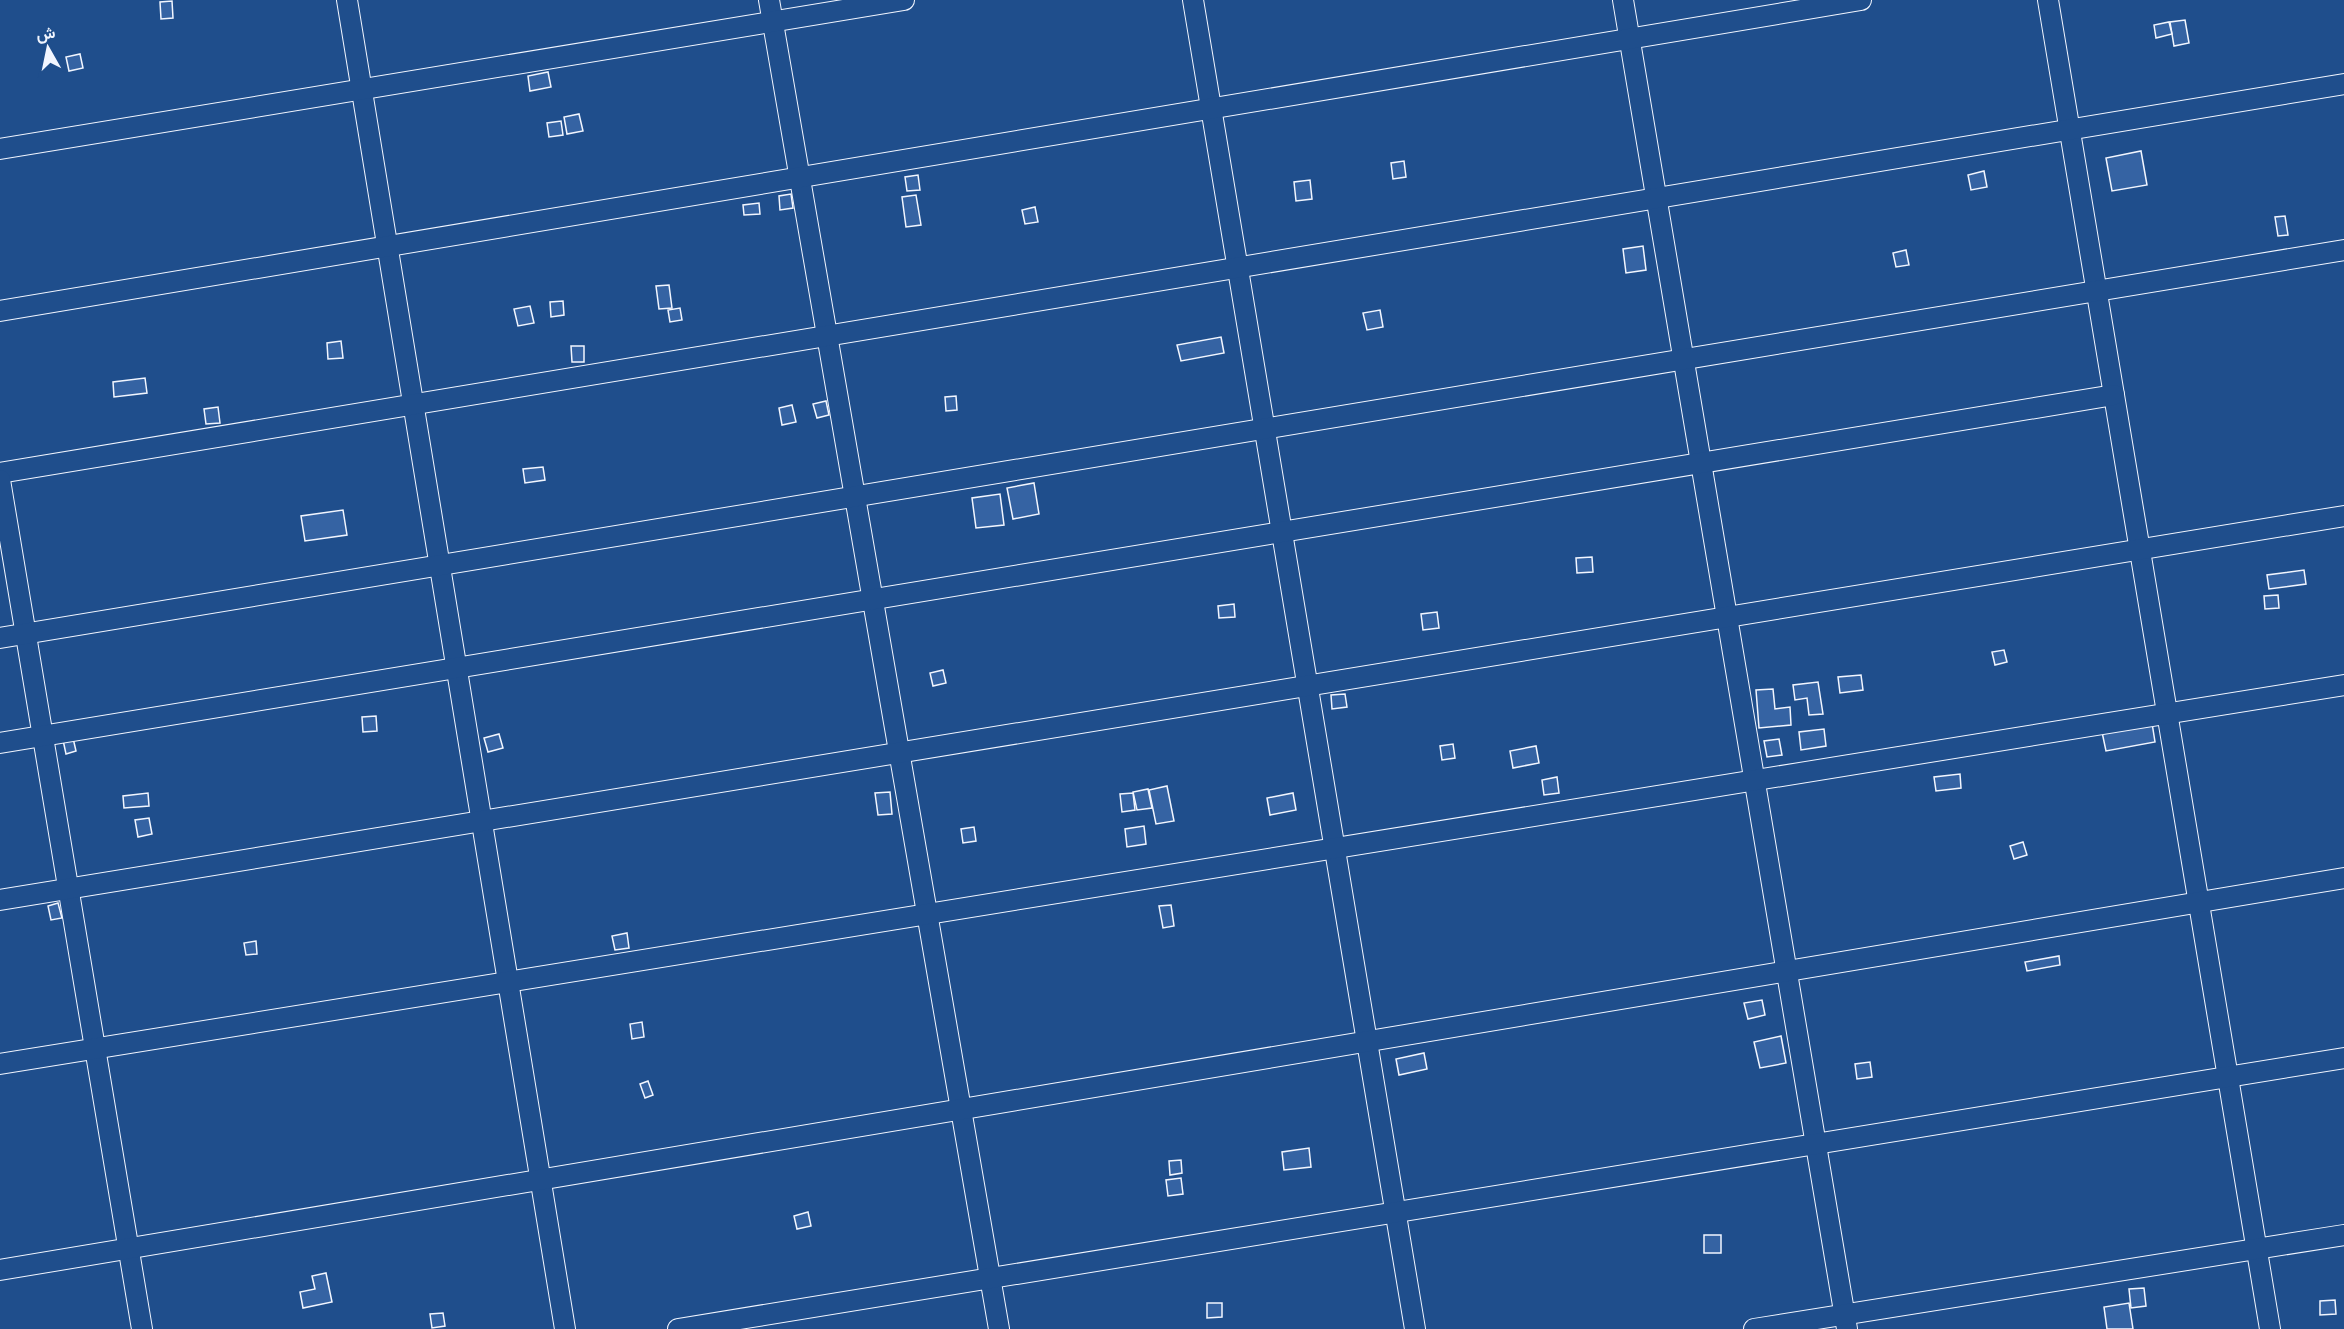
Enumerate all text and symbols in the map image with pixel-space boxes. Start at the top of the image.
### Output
north arrow [18,18,78,78]
text: ش [35,23,57,45]

